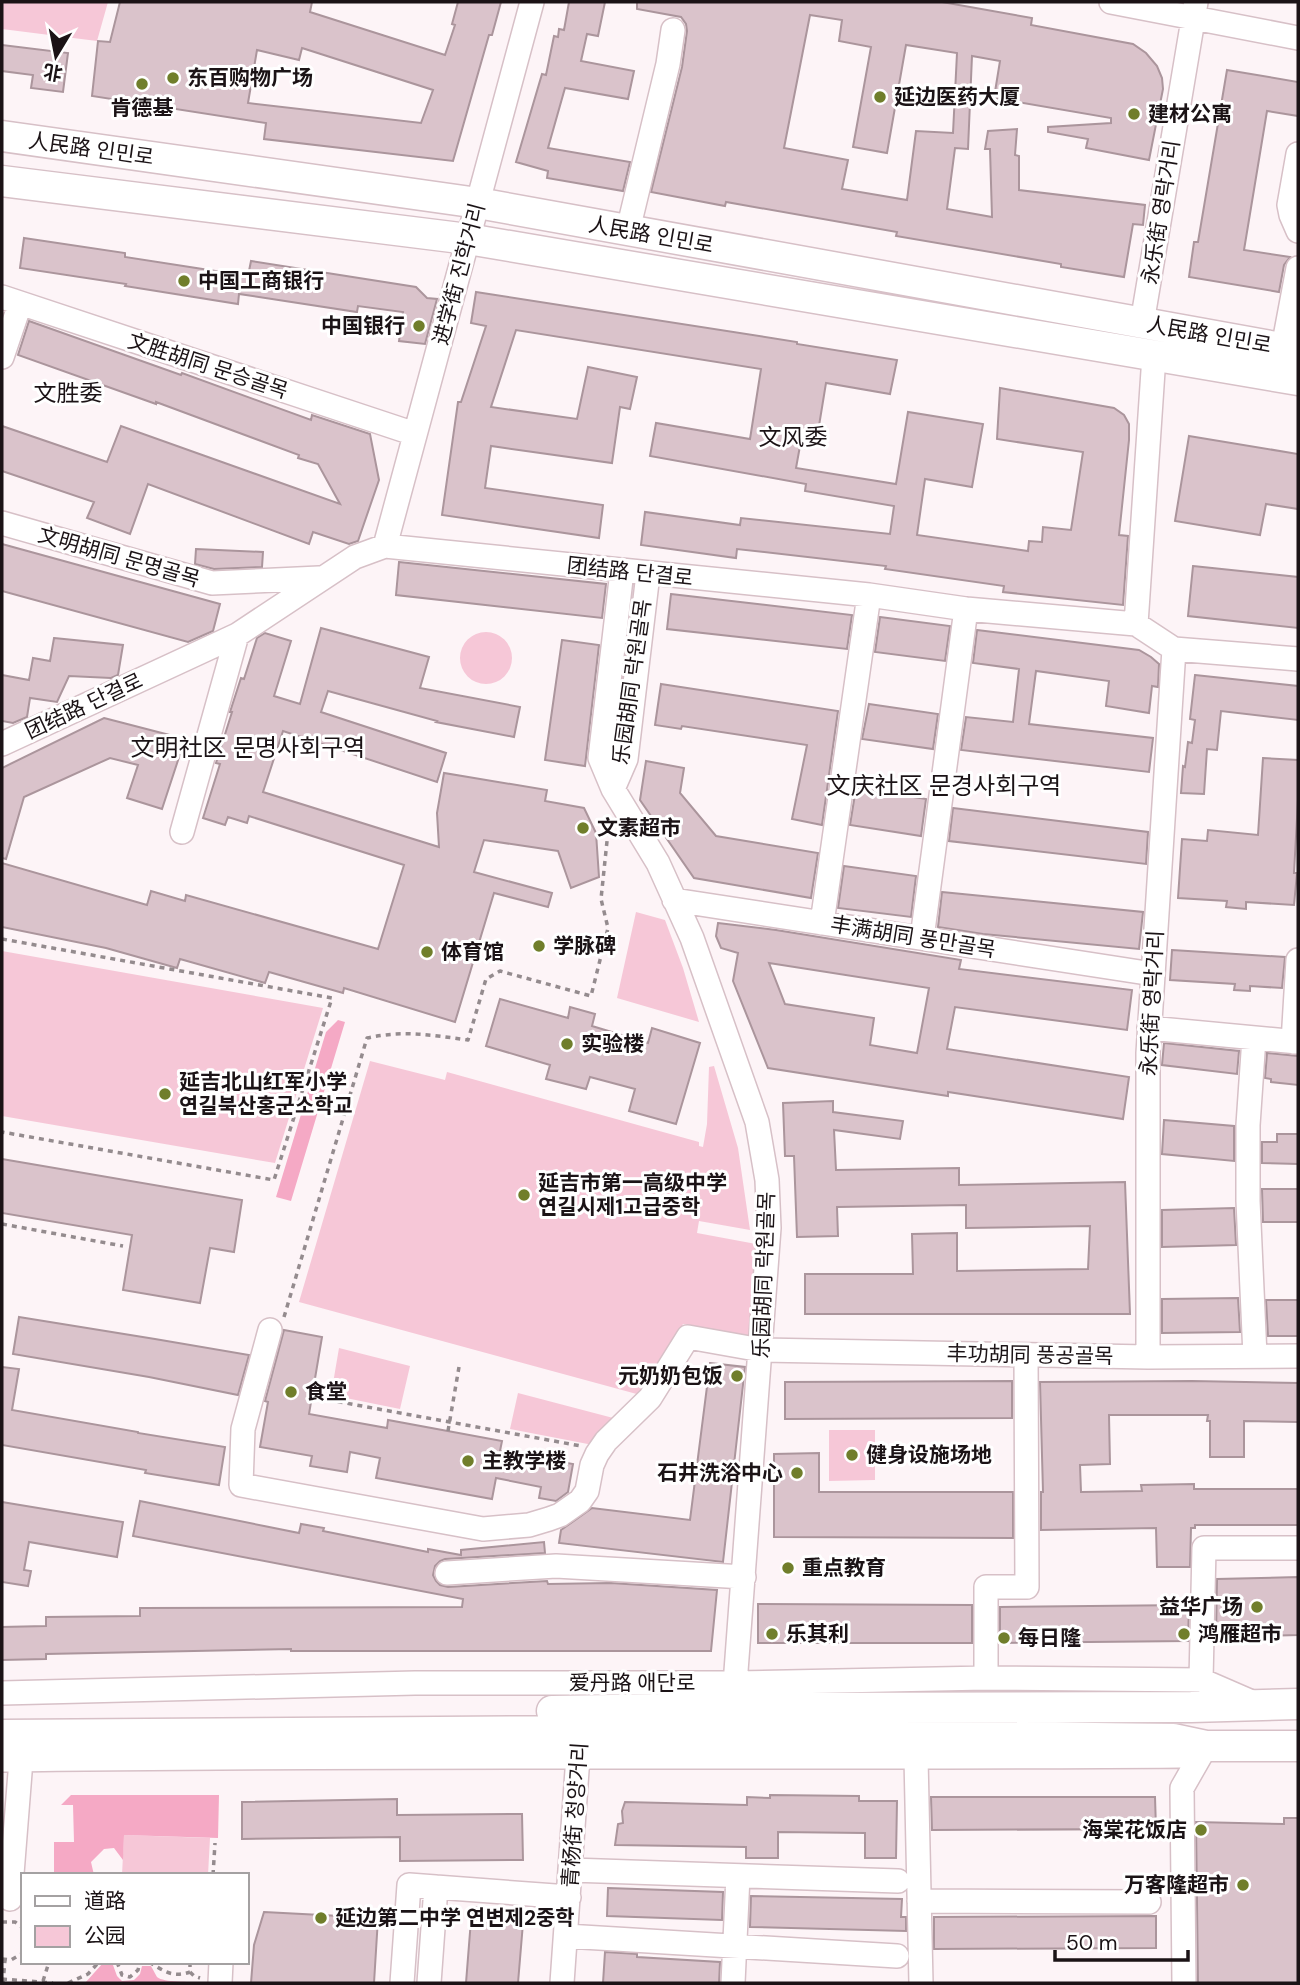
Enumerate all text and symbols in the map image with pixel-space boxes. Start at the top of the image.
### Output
north arrow [21,21,91,91]
text: 北 [42,58,65,86]
place label: 东百购物广场 [187,64,313,92]
marker: 东百购物广场 [165,70,181,86]
marker: 肯德基 [134,76,150,92]
place label: 延边医药大厦 [894,83,1020,111]
marker: 延边医药大厦 [872,89,888,105]
place label: 肯德基 [111,94,174,122]
place label: 建材公寓 [1148,100,1232,128]
marker: 建材公寓 [1126,106,1142,122]
street label: 人民路 인민로 [26,126,156,172]
street label: 永乐街 영락거리 [1136,138,1186,286]
street label: 进学街 진학거리 [427,200,491,348]
street label: 人民路 인민로 [586,210,716,260]
place label: 中国工商银行 [198,267,324,295]
marker: 中国工商银行 [176,273,192,289]
street label: 人民路 인민로 [1144,310,1274,360]
place label: 中国银行 [321,312,405,340]
marker: 中国银行 [411,318,427,334]
street label: 文胜胡同 문승골목 [124,327,292,405]
district label: 文胜委 [34,378,103,408]
district label: 文风委 [759,422,828,452]
street label: 文明胡同 문명골목 [35,521,203,593]
street label: 团结路 단결로 [566,551,694,593]
street label: 乐园胡同 락원골목 [607,597,657,767]
street label: 团结路 단결로 [21,667,147,745]
district label: 文明社区 문명사회구역 [131,732,365,763]
district label: 文庆社区 문경사회구역 [827,770,1061,801]
place label: 文素超市 [597,814,681,842]
marker: 文素超市 [575,820,591,836]
street label: 丰满胡同 풍만골목 [828,910,998,964]
street label: 永乐街 영락거리 [1134,929,1170,1077]
place label: 学脉碑 [553,932,616,960]
place label: 体育馆 [441,938,504,966]
marker: 学脉碑 [531,938,547,954]
marker: 体育馆 [419,944,435,960]
place label: 实验楼 [581,1030,644,1058]
marker: 实验楼 [559,1036,575,1052]
place label: 延吉北山红军小学 연길북산홍군소학교 [179,1068,353,1120]
marker: 延吉北山红军小学 연길북산홍군소학교 [157,1086,173,1102]
place label: 延吉市第一高级中学 연길시제1고급중학 [538,1169,727,1221]
marker: 延吉市第一高级中学 연길시제1고급중학 [516,1187,532,1203]
street label: 乐园胡同 락원골목 [747,1191,781,1359]
street label: 丰功胡同 풍공골목 [946,1340,1114,1370]
place label: 元奶奶包饭 [618,1362,723,1390]
marker: 元奶奶包饭 [729,1368,745,1384]
place label: 食堂 [305,1378,347,1406]
marker: 食堂 [283,1384,299,1400]
place label: 健身设施场地 [866,1441,992,1469]
place label: 主教学楼 [482,1447,566,1475]
marker: 健身设施场地 [844,1447,860,1463]
marker: 主教学楼 [460,1453,476,1469]
place label: 石井洗浴中心 [657,1459,783,1487]
marker: 石井洗浴中心 [789,1465,805,1481]
place label: 重点教育 [802,1554,886,1582]
marker: 重点教育 [780,1560,796,1576]
place label: 益华广场 [1159,1593,1243,1621]
marker: 益华广场 [1249,1599,1265,1615]
place label: 乐其利 [786,1620,849,1648]
place label: 鸿雁超市 [1198,1620,1282,1648]
place label: 每日隆 [1018,1624,1081,1652]
marker: 乐其利 [764,1626,780,1642]
marker: 鸿雁超市 [1176,1626,1192,1642]
marker: 每日隆 [996,1630,1012,1646]
street label: 爱丹路 애단로 [569,1669,695,1697]
street label: 青杨街 청양거리 [556,1741,594,1889]
place label: 海棠花饭店 [1082,1816,1187,1844]
marker: 海棠花饭店 [1193,1822,1209,1838]
place label: 万客隆超市 [1124,1871,1229,1899]
legend [21,1873,248,1964]
marker: 万客隆超市 [1235,1877,1251,1893]
text: 道路 [84,1887,126,1915]
place label: 延边第二中学 연변제2중학 [335,1904,575,1932]
marker: 延边第二中学 연변제2중학 [313,1910,329,1926]
scale bar [1055,1918,1188,1962]
text: 公园 [84,1922,126,1950]
text: 50 m [1066,1929,1117,1957]

